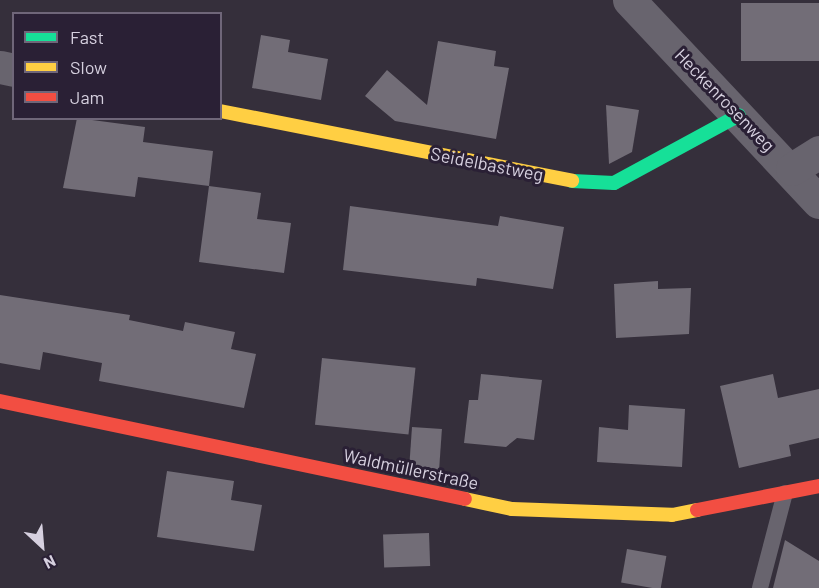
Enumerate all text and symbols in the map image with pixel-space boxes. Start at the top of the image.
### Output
legend [12,12,222,120]
text: Fast [70,26,104,48]
street label: Heckenrosenweg [670,44,780,156]
text: Slow [70,56,107,78]
text: Jam [70,86,104,108]
street label: Seidelbastweg [429,142,545,186]
street label: Waldmüllerstraße [341,444,481,494]
north arrow [12,516,72,576]
text: N [41,552,59,573]

